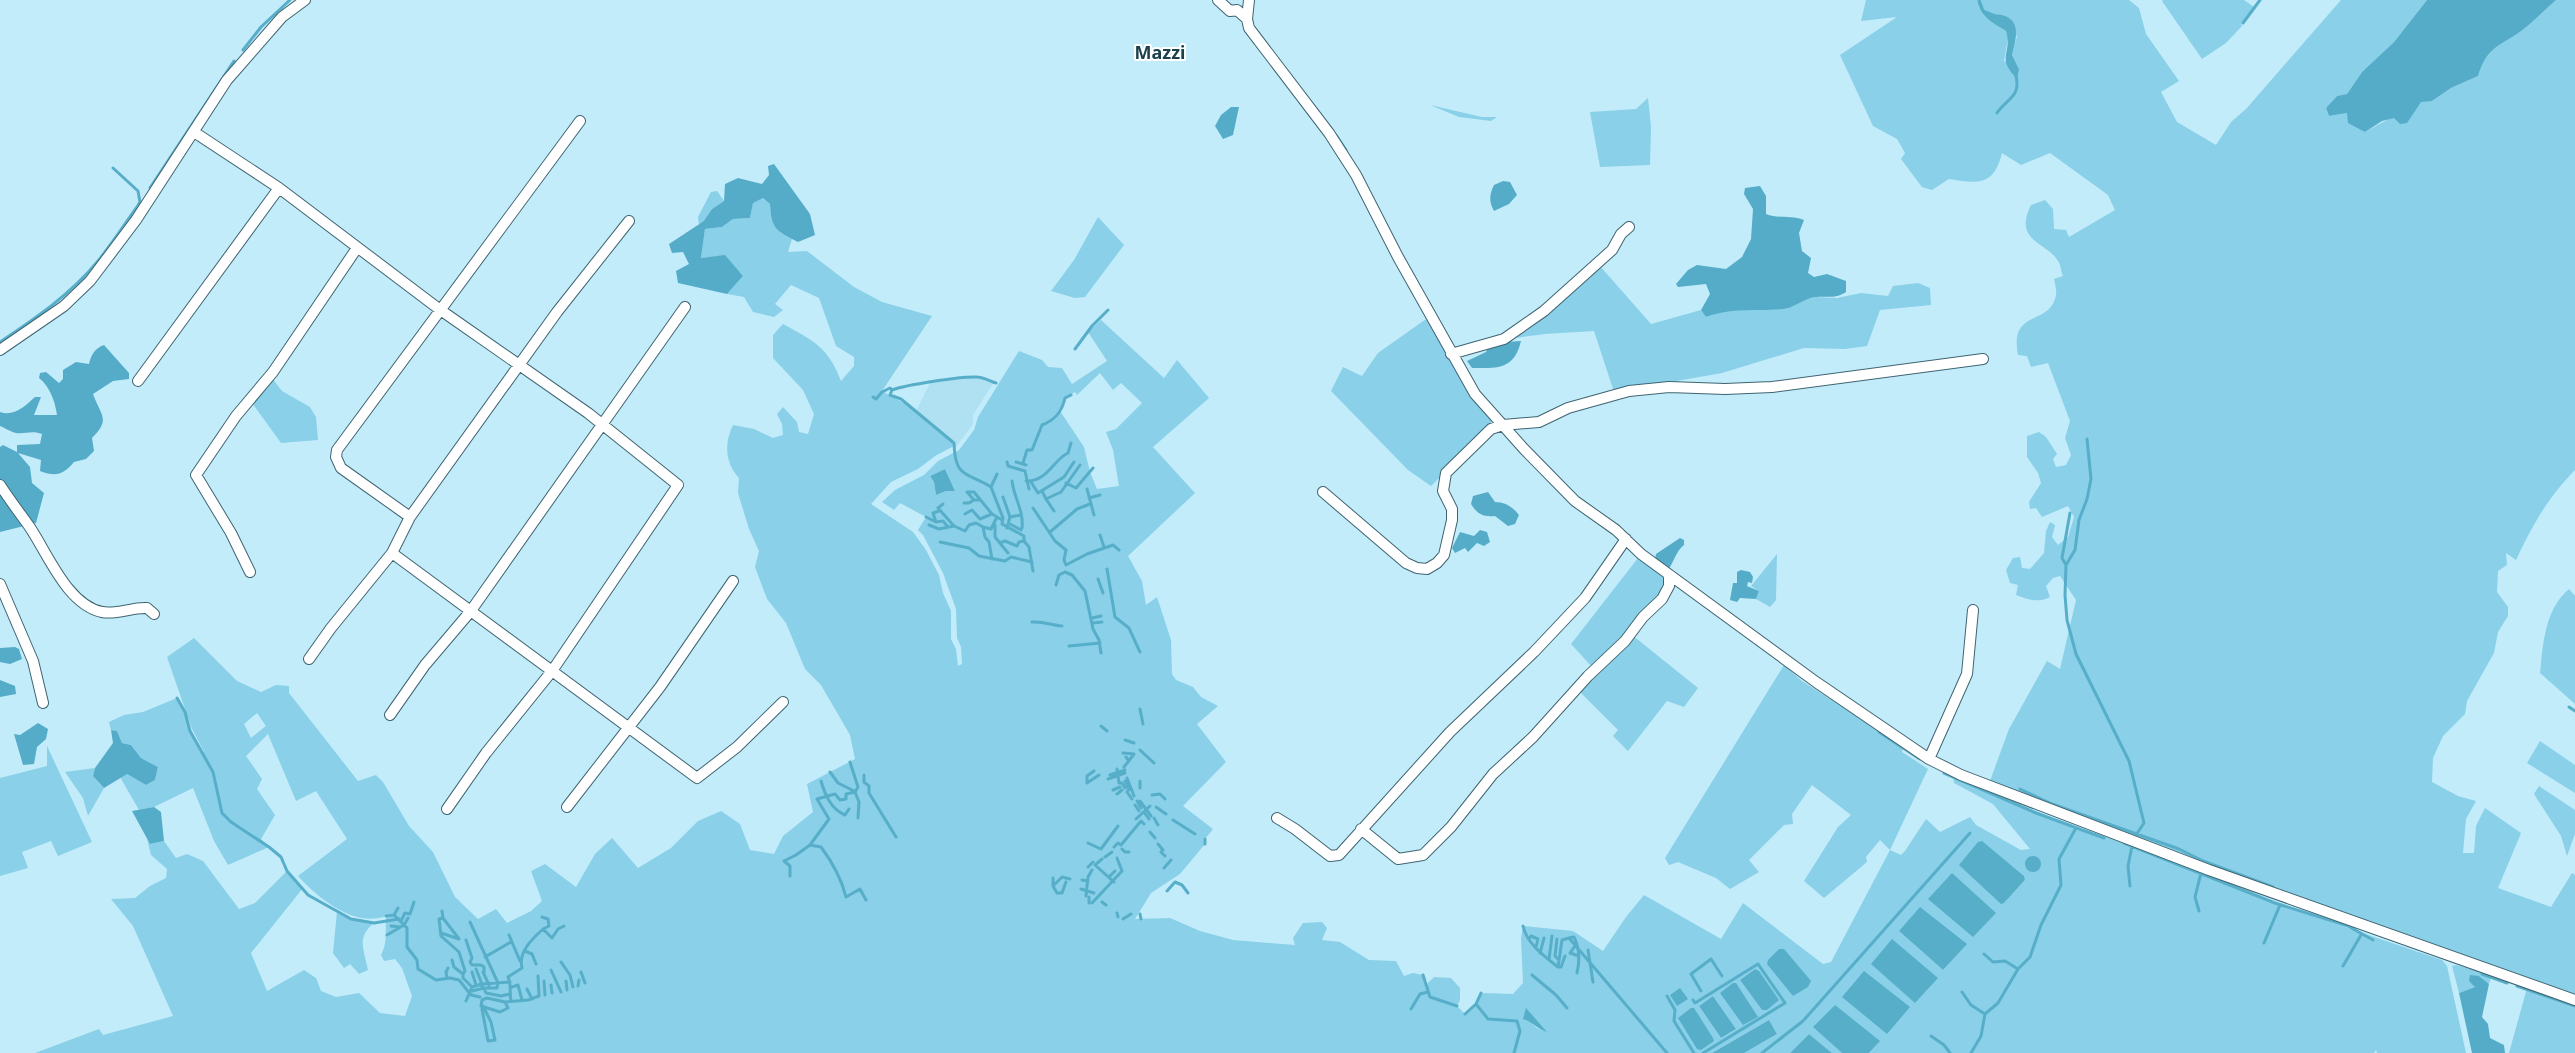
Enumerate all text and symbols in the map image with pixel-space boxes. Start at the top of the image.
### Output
district label: Mazzi [1135,40,1185,64]

